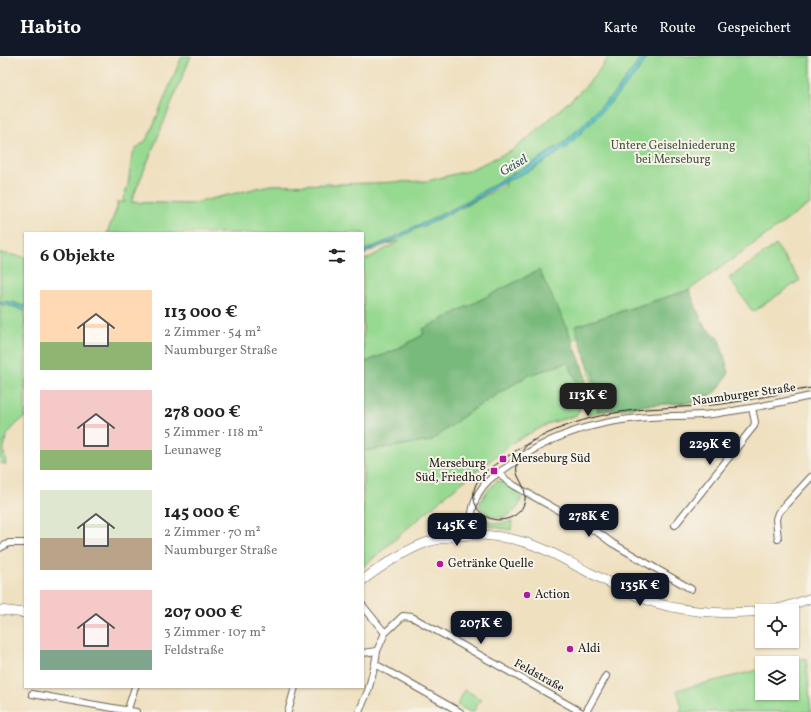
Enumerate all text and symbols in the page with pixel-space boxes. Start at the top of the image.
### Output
text: Habito [20,15,81,41]
text: Karte [604,19,638,38]
text: Route [660,19,696,38]
text: Gespeichert [718,19,791,38]
park label: Untere Geiselniederung bei Merseburg [611,138,735,168]
water label: Geisel [497,150,532,181]
text: 6 Objekte [40,245,115,268]
icon: filters [326,245,348,267]
text: 113 000 € [164,301,237,324]
icon: home [72,306,120,354]
text: 2 Zimmer · 54 m² [164,324,261,342]
text: Naumburger Straße [164,342,277,360]
street label: Naumburger Straße [691,380,797,410]
pin: 113K € [555,383,621,417]
text: 113K € [569,387,607,405]
text: 278 000 € [164,401,241,424]
icon: home [72,406,120,454]
text: 5 Zimmer · 118 m² [164,424,263,442]
pin: 229K € [677,432,743,466]
text: 229K € [689,436,731,454]
text: Leunaweg [164,442,221,460]
place label: Merseburg Süd [511,451,591,467]
marker: Merseburg Süd [498,454,508,464]
place label: Merseburg Süd, Friedhof [415,456,488,486]
marker: Merseburg Süd, Friedhof [489,466,499,476]
text: 145 000 € [164,501,240,524]
pin: 278K € [556,504,622,538]
icon: home [72,506,120,554]
text: 278K € [568,508,610,526]
pin: 145K € [424,513,490,547]
text: 145K € [437,517,477,535]
text: 2 Zimmer · 70 m² [164,524,261,542]
text: Naumburger Straße [164,542,277,560]
place label: Getränke Quelle [448,556,534,572]
marker: Getränke Quelle [435,559,445,569]
pin: 135K € [607,573,673,607]
text: 135K € [620,577,660,595]
place label: Action [535,587,570,603]
marker: Action [522,590,532,600]
text: 207 000 € [164,601,242,624]
map controls [755,604,799,700]
button: locate [755,604,799,648]
icon: home [72,606,120,654]
pin: 207K € [448,611,514,645]
text: 207K € [460,615,502,633]
text: 3 Zimmer · 107 m² [164,624,266,642]
place label: Aldi [578,641,601,657]
text: Feldstraße [164,642,224,660]
marker: Aldi [565,644,575,654]
street label: Feldstraße [511,656,567,697]
button: layers [755,656,799,700]

